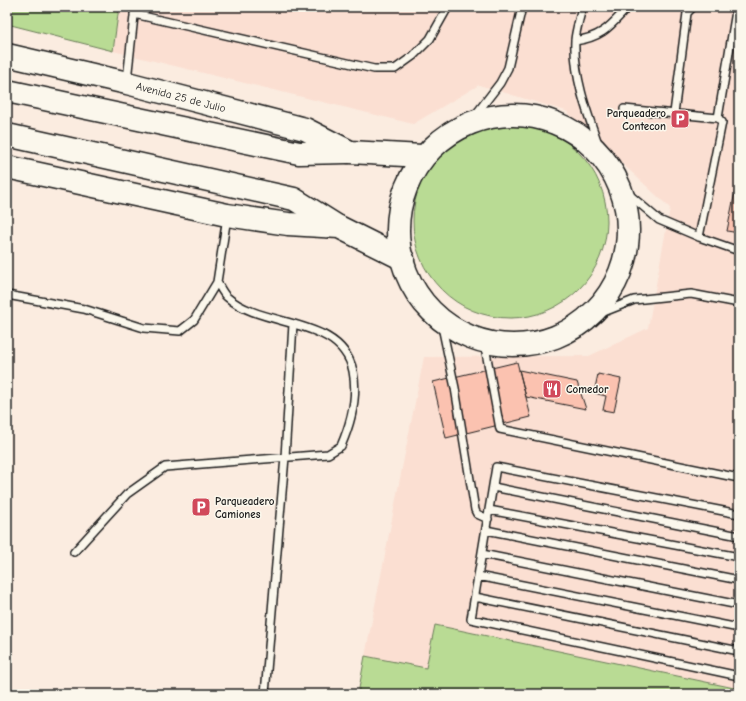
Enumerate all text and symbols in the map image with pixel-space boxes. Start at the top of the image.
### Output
street label: Avenida 25 de Julio [135,79,227,115]
place label: Parqueadero Contecon [607,107,666,133]
parking icon: Parqueadero Contecon [669,108,691,130]
restaurant icon: Comedor [541,378,563,400]
place label: Comedor [566,383,609,396]
place label: Parqueadero Camiones [215,495,275,521]
parking icon: Parqueadero Camiones [190,496,212,518]

